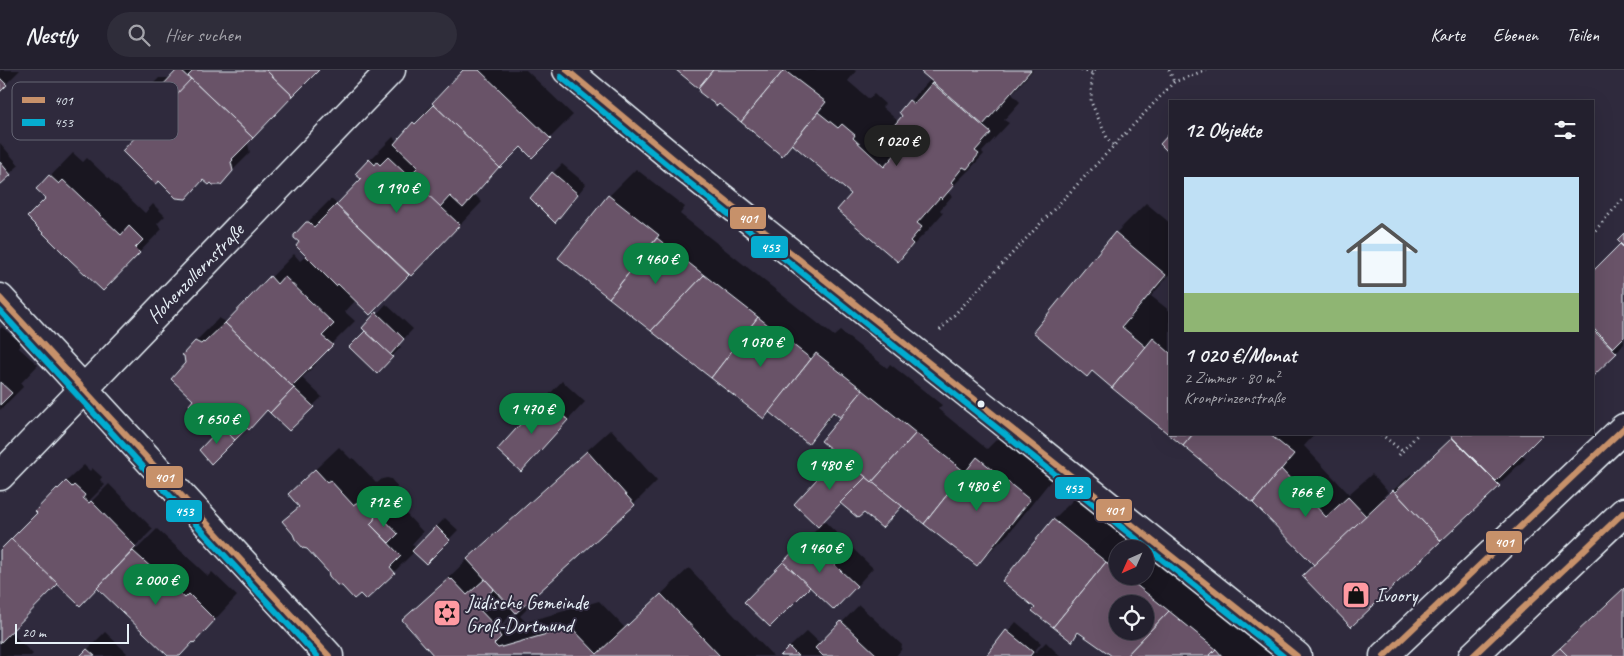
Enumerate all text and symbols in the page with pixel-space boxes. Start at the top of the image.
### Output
search box [107,12,457,57]
text: Nestly [25,20,77,50]
icon: search [125,21,153,49]
text: Hier suchen [165,23,241,47]
text: Karte [1430,24,1465,46]
text: Ebenen [1493,24,1538,46]
text: Teilen [1566,24,1599,46]
legend [12,82,178,140]
text: 401 [54,92,74,109]
text: 453 [54,114,75,131]
icon: filters [1551,116,1579,144]
text: 12 Objekte [1184,117,1261,143]
pin: 1 020 € [851,124,943,167]
text: 1 020 € [875,131,919,151]
pin: 1 190 € [351,172,443,214]
text: 1 190 € [375,178,419,198]
line badge: 401 [729,206,767,230]
text: 401 [739,210,759,227]
icon: home [1337,210,1427,300]
street label: Hohenzollernstraße [142,217,250,328]
line badge: 453 [750,235,789,259]
text: 453 [761,239,781,256]
pin: 1 460 € [610,242,702,285]
text: 1 460 € [634,249,678,269]
pin: 1 070 € [715,326,807,368]
text: 1 070 € [739,332,783,352]
text: 1 020 €/Monat [1184,342,1296,368]
text: 2 Zimmer · 80 m² [1184,368,1279,388]
text: Kronprinzenstraße [1184,388,1285,408]
pin: 1 470 € [486,392,578,435]
text: 1 470 € [510,399,554,419]
unlabelled marker [976,399,986,409]
pin: 1 650 € [171,402,263,445]
text: 1 650 € [195,409,239,429]
pin: 1 480 € [784,448,876,491]
text: 1 480 € [808,455,852,475]
line badge: 401 [145,465,184,489]
text: 401 [155,469,175,486]
pin: 1 480 € [931,470,1023,512]
text: 1 480 € [955,476,999,496]
line badge: 453 [1054,476,1092,500]
pin: 766 € [1271,476,1341,518]
text: 453 [1064,480,1084,497]
text: 766 € [1289,482,1323,502]
pin: 712 € [349,486,419,528]
text: 712 € [368,492,400,512]
line badge: 401 [1095,498,1133,522]
line badge: 453 [165,499,203,523]
text: 401 [1105,502,1125,519]
text: 453 [175,503,195,520]
line badge: 401 [1485,530,1523,554]
pin: 1 460 € [774,532,866,574]
text: 401 [1495,534,1515,551]
text: 1 460 € [798,538,842,558]
north arrow [1109,540,1154,585]
map controls [1109,540,1154,640]
pin: 2 000 € [110,564,202,606]
text: 2 000 € [134,570,178,590]
shop icon: Ivoory [1341,580,1371,610]
place label: Ivoory [1375,583,1420,608]
place label: Jüdische Gemeinde Groß-Dortmund [465,590,590,638]
button: locate [1109,595,1154,640]
synagogue icon: Jüdische Gemeinde Groß-Dortmund [432,598,462,628]
scale bar [15,621,129,644]
text: 20 m [22,624,46,641]

